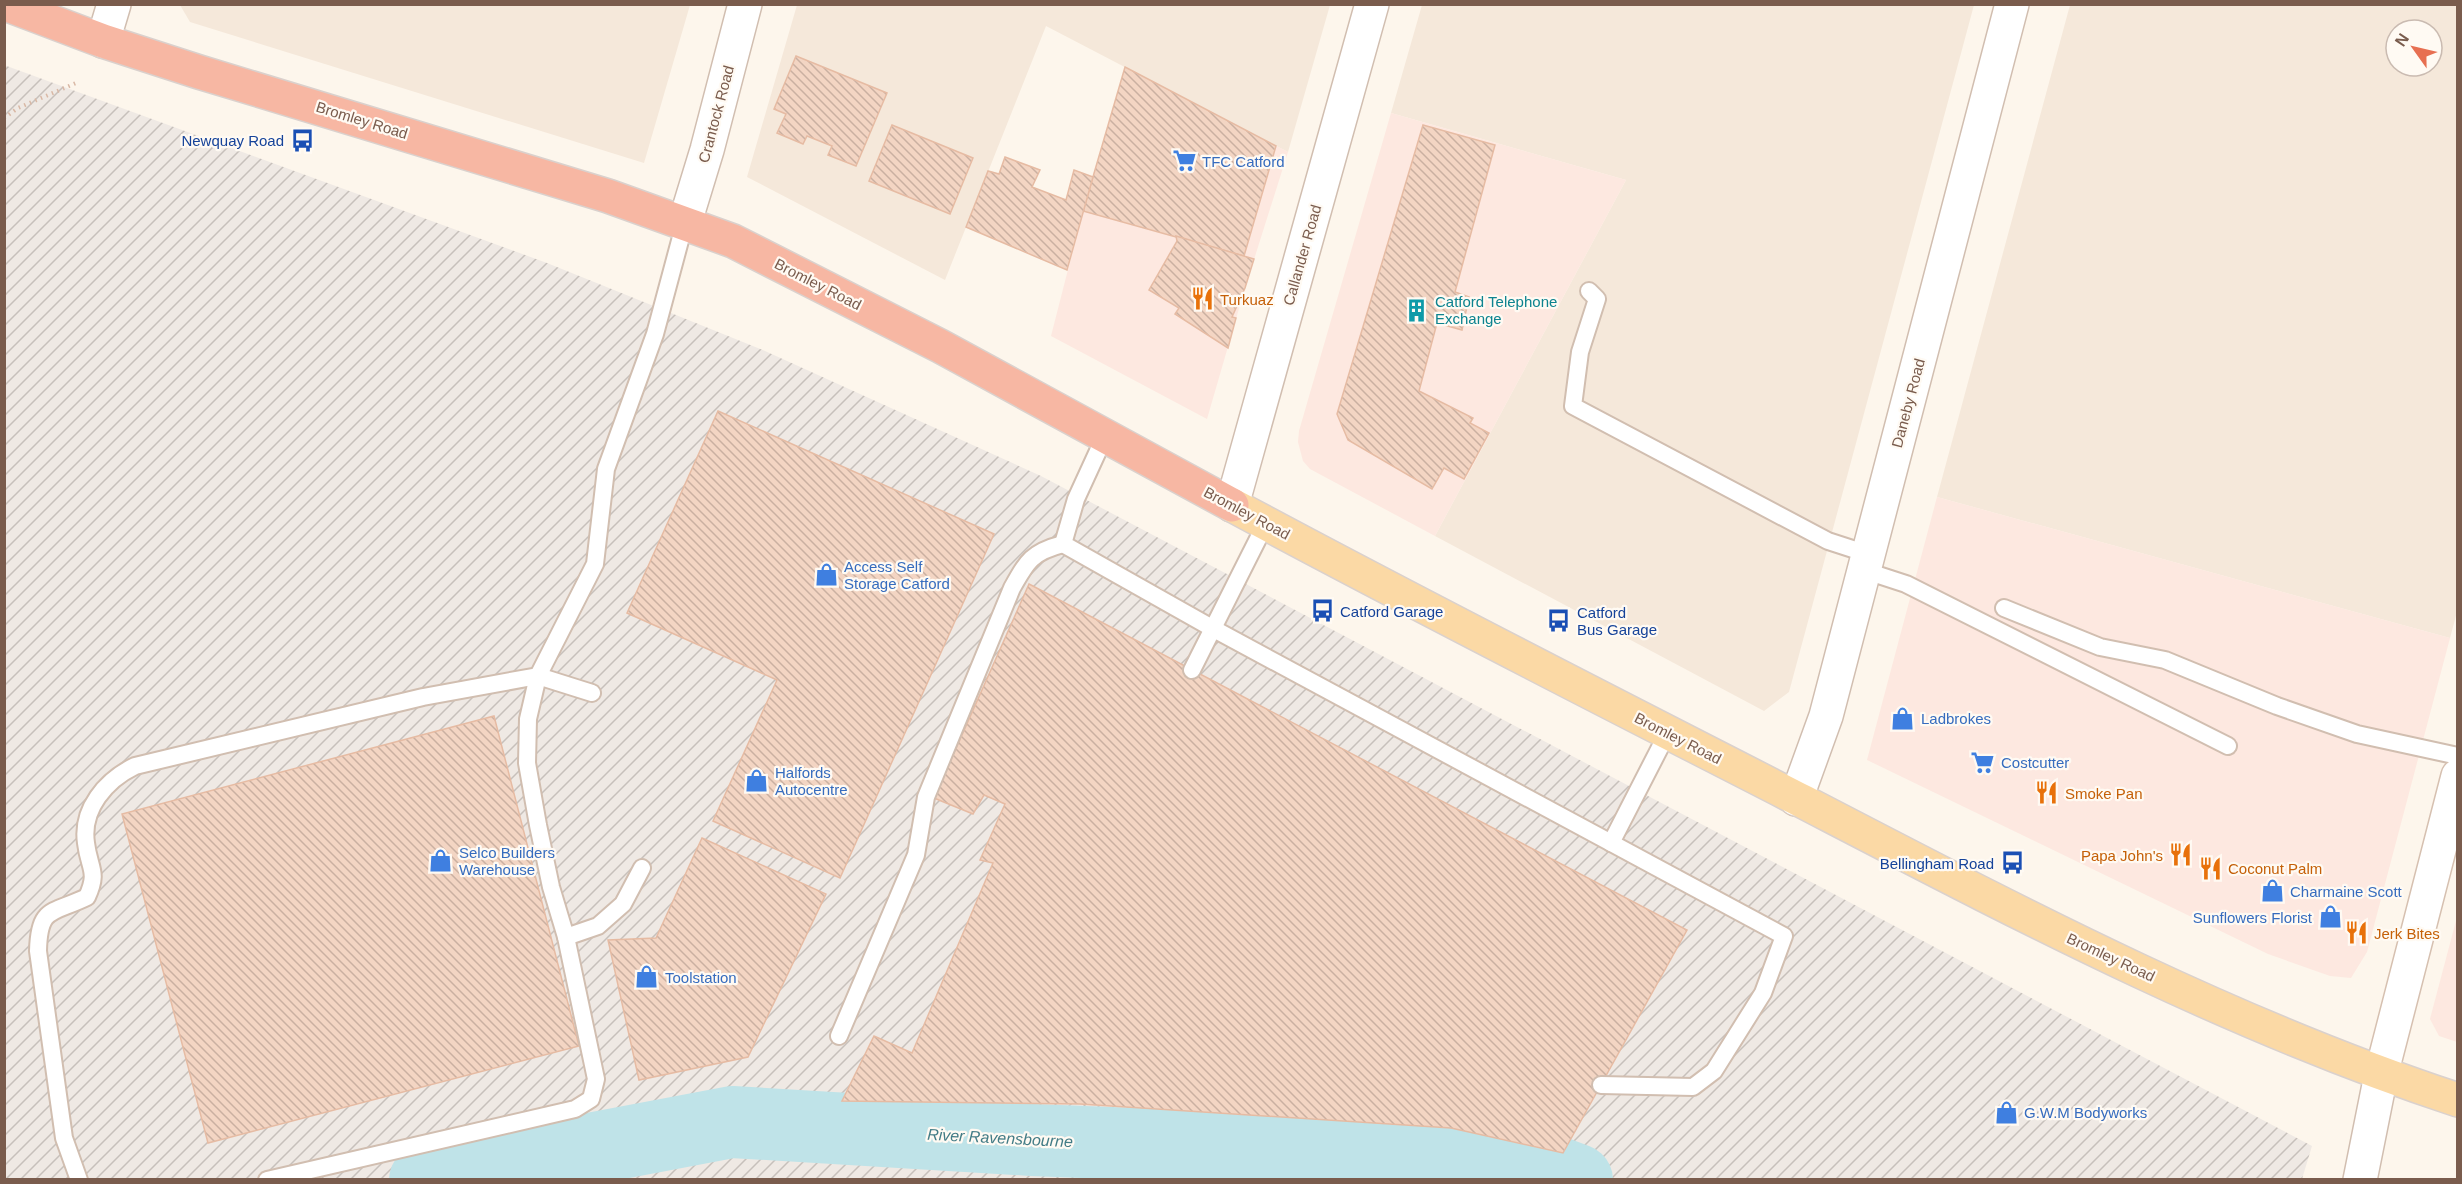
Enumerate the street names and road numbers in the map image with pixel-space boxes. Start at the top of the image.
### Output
street label: Crantock Road [695,63,737,165]
street label: Bromley Road [314,98,410,142]
street label: Callander Road [1279,203,1325,307]
street label: Bromley Road [772,255,864,313]
street label: Daneby Road [1888,356,1928,450]
street label: Bromley Road [1201,483,1293,543]
street label: Bromley Road [1632,709,1724,767]
street label: Bromley Road [2064,929,2158,985]

